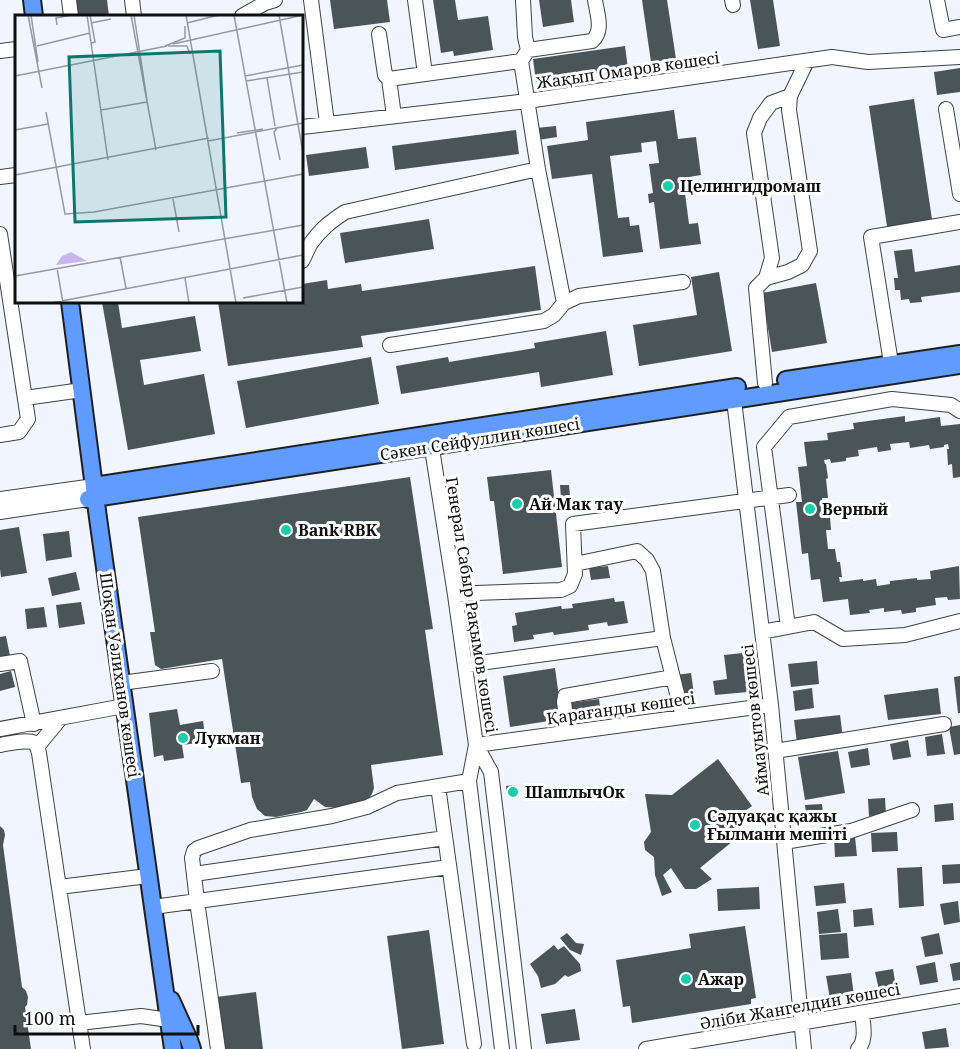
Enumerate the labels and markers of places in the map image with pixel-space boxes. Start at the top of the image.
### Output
place label: Целингидромаш [680,175,821,197]
marker: Целингидромаш [661,179,675,193]
place label: Ай Мак тау [529,493,623,515]
marker: Ай Мак тау [510,497,524,511]
place label: Верный [822,498,888,520]
marker: Верный [803,502,817,516]
place label: Bank RBK [298,519,378,541]
marker: Bank RBK [279,523,293,537]
place label: Лукман [195,727,261,749]
marker: Лукман [176,731,190,745]
place label: ШашлычОк [525,781,625,803]
marker: ШашлычОк [506,785,520,799]
place label: Сәдуақас қажы Ғылмани мешіті [707,805,848,845]
marker: Сәдуақас қажы Ғылмани мешіті [688,818,702,832]
place label: Ажар [698,968,744,990]
marker: Ажар [679,972,693,986]

